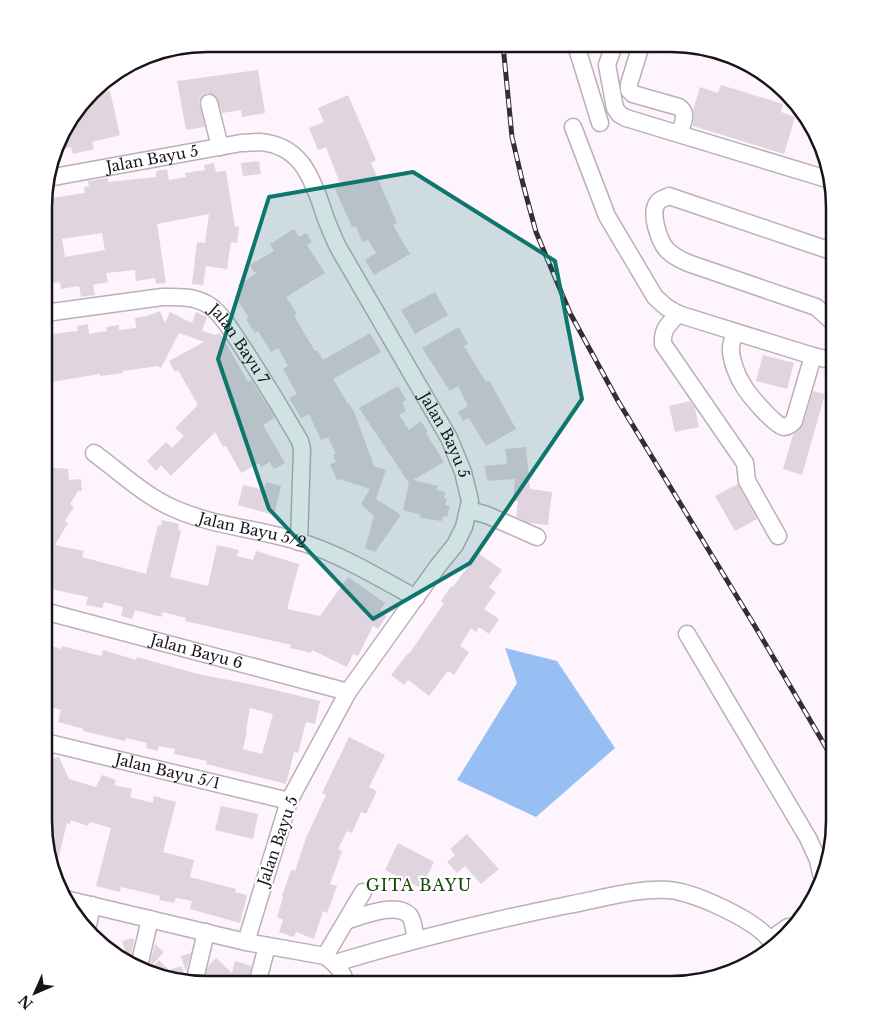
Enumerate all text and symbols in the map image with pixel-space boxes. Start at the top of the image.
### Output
street label: Jalan Bayu 5 [102,141,200,177]
street label: Jalan Bayu 7 [204,298,274,388]
street label: Jalan Bayu 5 [414,387,474,479]
street label: Jalan Bayu 5/2 [194,508,309,552]
street label: Jalan Bayu 6 [147,629,245,673]
street label: Jalan Bayu 5/1 [111,749,222,793]
street label: Jalan Bayu 5 [253,794,302,890]
district label: GITA BAYU [366,875,472,895]
north arrow [10,968,60,1018]
text: N [15,991,37,1013]

